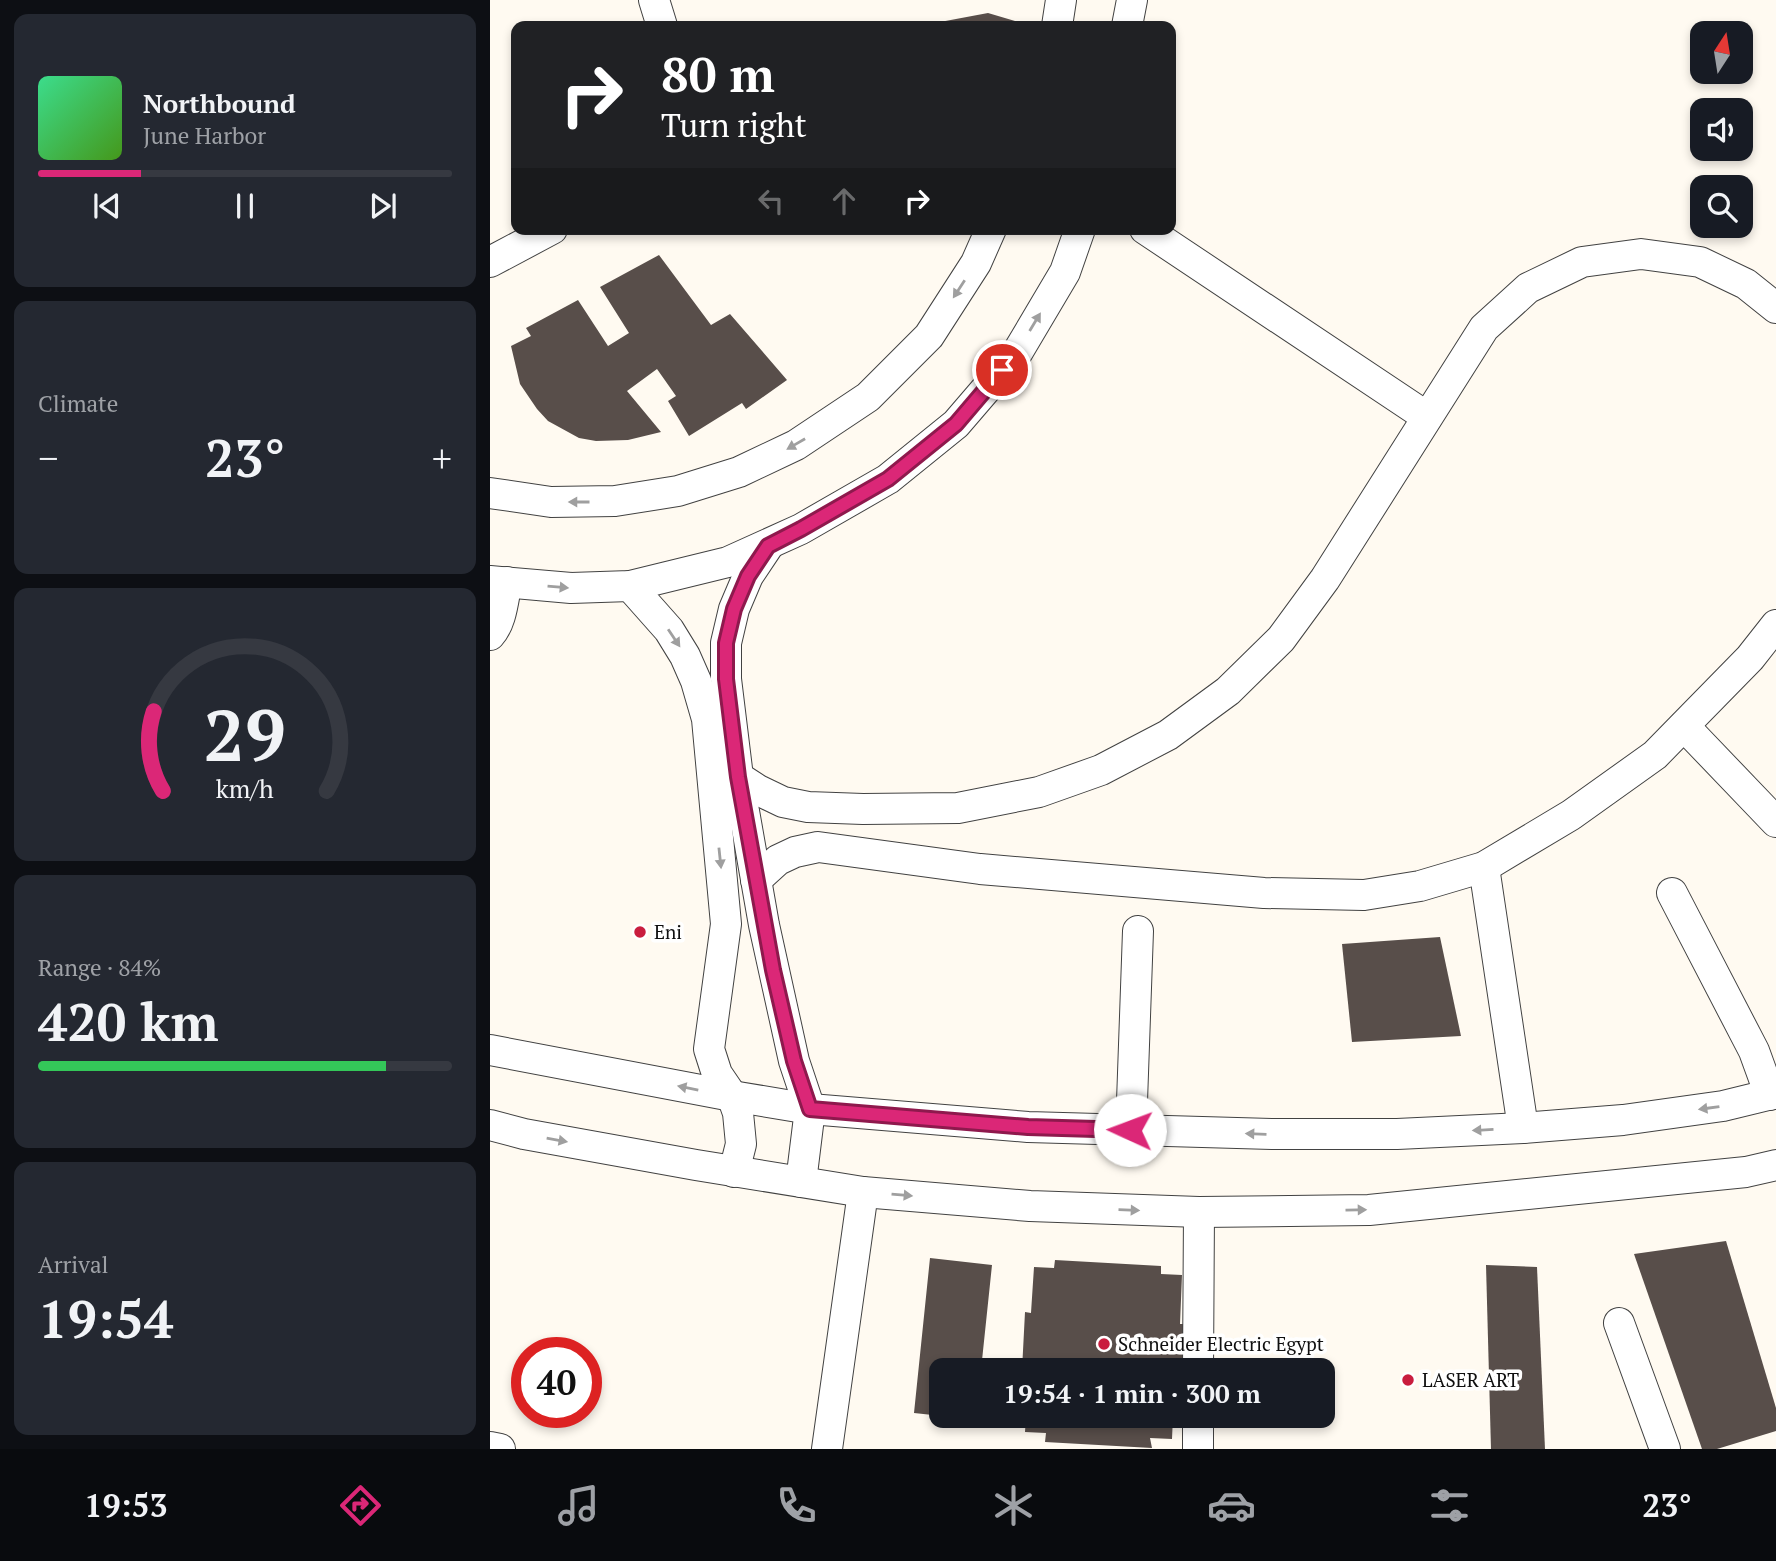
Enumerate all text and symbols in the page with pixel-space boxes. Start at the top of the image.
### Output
north arrow [1690,21,1754,84]
map controls [1690,21,1753,238]
text: 80 m [661,41,775,106]
icon: right [546,49,637,140]
text: Northbound [143,86,296,120]
button: sound [1690,98,1753,161]
text: Turn right [661,104,807,146]
text: June Harbor [143,120,266,151]
button: search [1690,175,1753,238]
icon: left [752,182,790,220]
icon: ahead [825,182,863,220]
icon: right [898,182,936,220]
icon: previous [88,187,126,225]
icon: pause [226,187,264,225]
icon: next [364,187,402,225]
one-way arrow [953,280,966,299]
one-way arrow [1029,312,1041,332]
pin [972,340,1032,400]
icon: arrive [983,351,1021,389]
text: Climate [38,388,118,419]
text: 23° [205,423,285,492]
text: − [38,433,58,483]
text: + [432,433,452,483]
one-way arrow [787,438,806,450]
one-way arrow [568,496,590,508]
one-way arrow [547,582,569,593]
one-way arrow [667,628,680,648]
text: 29 [204,685,286,782]
text: km/h [216,771,274,804]
one-way arrow [715,847,726,869]
place label: Eni [654,919,682,944]
marker: Eni [632,924,648,940]
text: Range · 84% [38,952,161,983]
text: 420 km [38,987,219,1056]
one-way arrow [677,1082,699,1093]
position arrow [1093,1093,1167,1167]
one-way arrow [1698,1102,1720,1113]
one-way arrow [1472,1124,1494,1135]
one-way arrow [1244,1128,1266,1139]
one-way arrow [546,1134,568,1145]
one-way arrow [891,1190,913,1201]
one-way arrow [1118,1204,1140,1215]
one-way arrow [1346,1204,1368,1216]
text: Arrival [38,1249,109,1280]
text: 19:54 [38,1284,173,1353]
place label: Schneider Electric Egypt [1118,1331,1324,1356]
marker: Schneider Electric Egypt [1096,1336,1112,1352]
speed limit sign: 40 [511,1337,602,1428]
place label: LASER ART [1422,1367,1519,1392]
marker: LASER ART [1400,1372,1416,1388]
text: 19:54 · 1 min · 300 m [1003,1376,1261,1410]
icon: directions [336,1481,385,1530]
icon: music [554,1481,603,1530]
icon: phone [772,1481,821,1530]
icon: climate [989,1481,1038,1530]
icon: car [1207,1481,1256,1530]
icon: filters [1425,1481,1474,1530]
text: 19:53 [84,1484,168,1526]
text: 23° [1642,1484,1692,1526]

